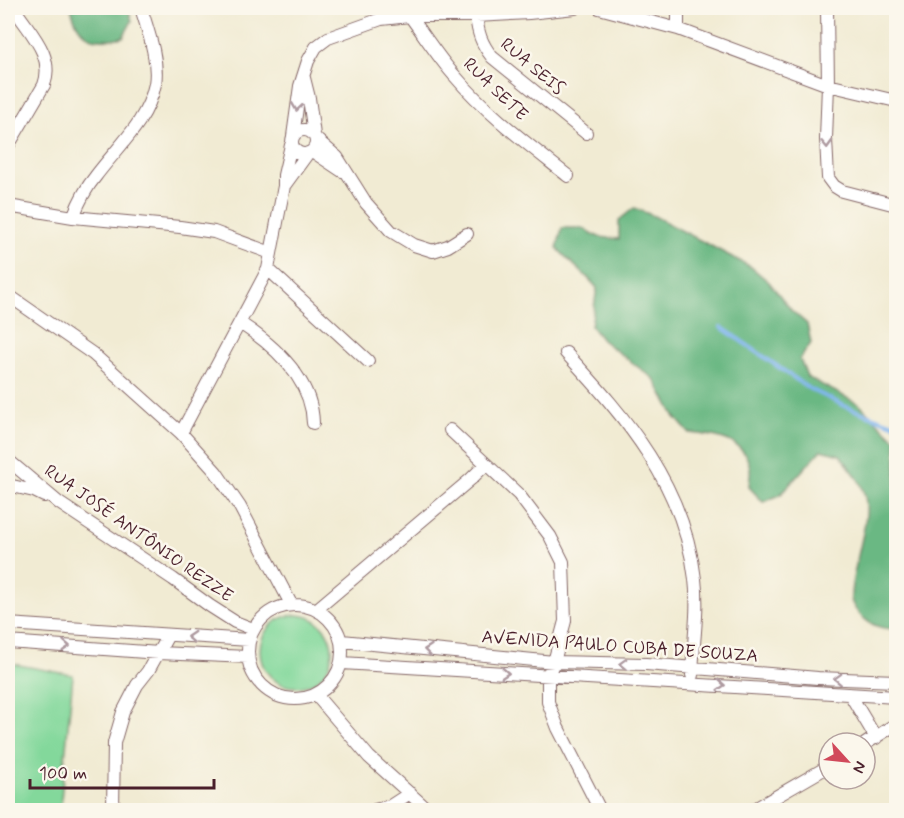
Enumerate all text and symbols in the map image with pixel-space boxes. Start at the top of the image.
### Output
street label: RUA SEIS [495,33,570,101]
street label: RUA SETE [458,53,533,127]
one-way arrow [291,102,303,111]
one-way arrow [820,139,833,148]
street label: RUA JOSÉ ANTÔNIO REZZE [39,459,238,608]
street label: AVENIDA PAULO CUBA DE SOUZA [481,625,759,669]
one-way arrow [186,630,195,643]
one-way arrow [61,639,70,652]
one-way arrow [424,644,433,657]
one-way arrow [618,657,627,670]
one-way arrow [501,666,510,679]
one-way arrow [834,672,843,685]
one-way arrow [717,679,726,692]
north arrow [817,731,877,791]
scale bar [30,752,214,790]
text: N [847,758,871,777]
text: 100 m [39,762,87,786]

